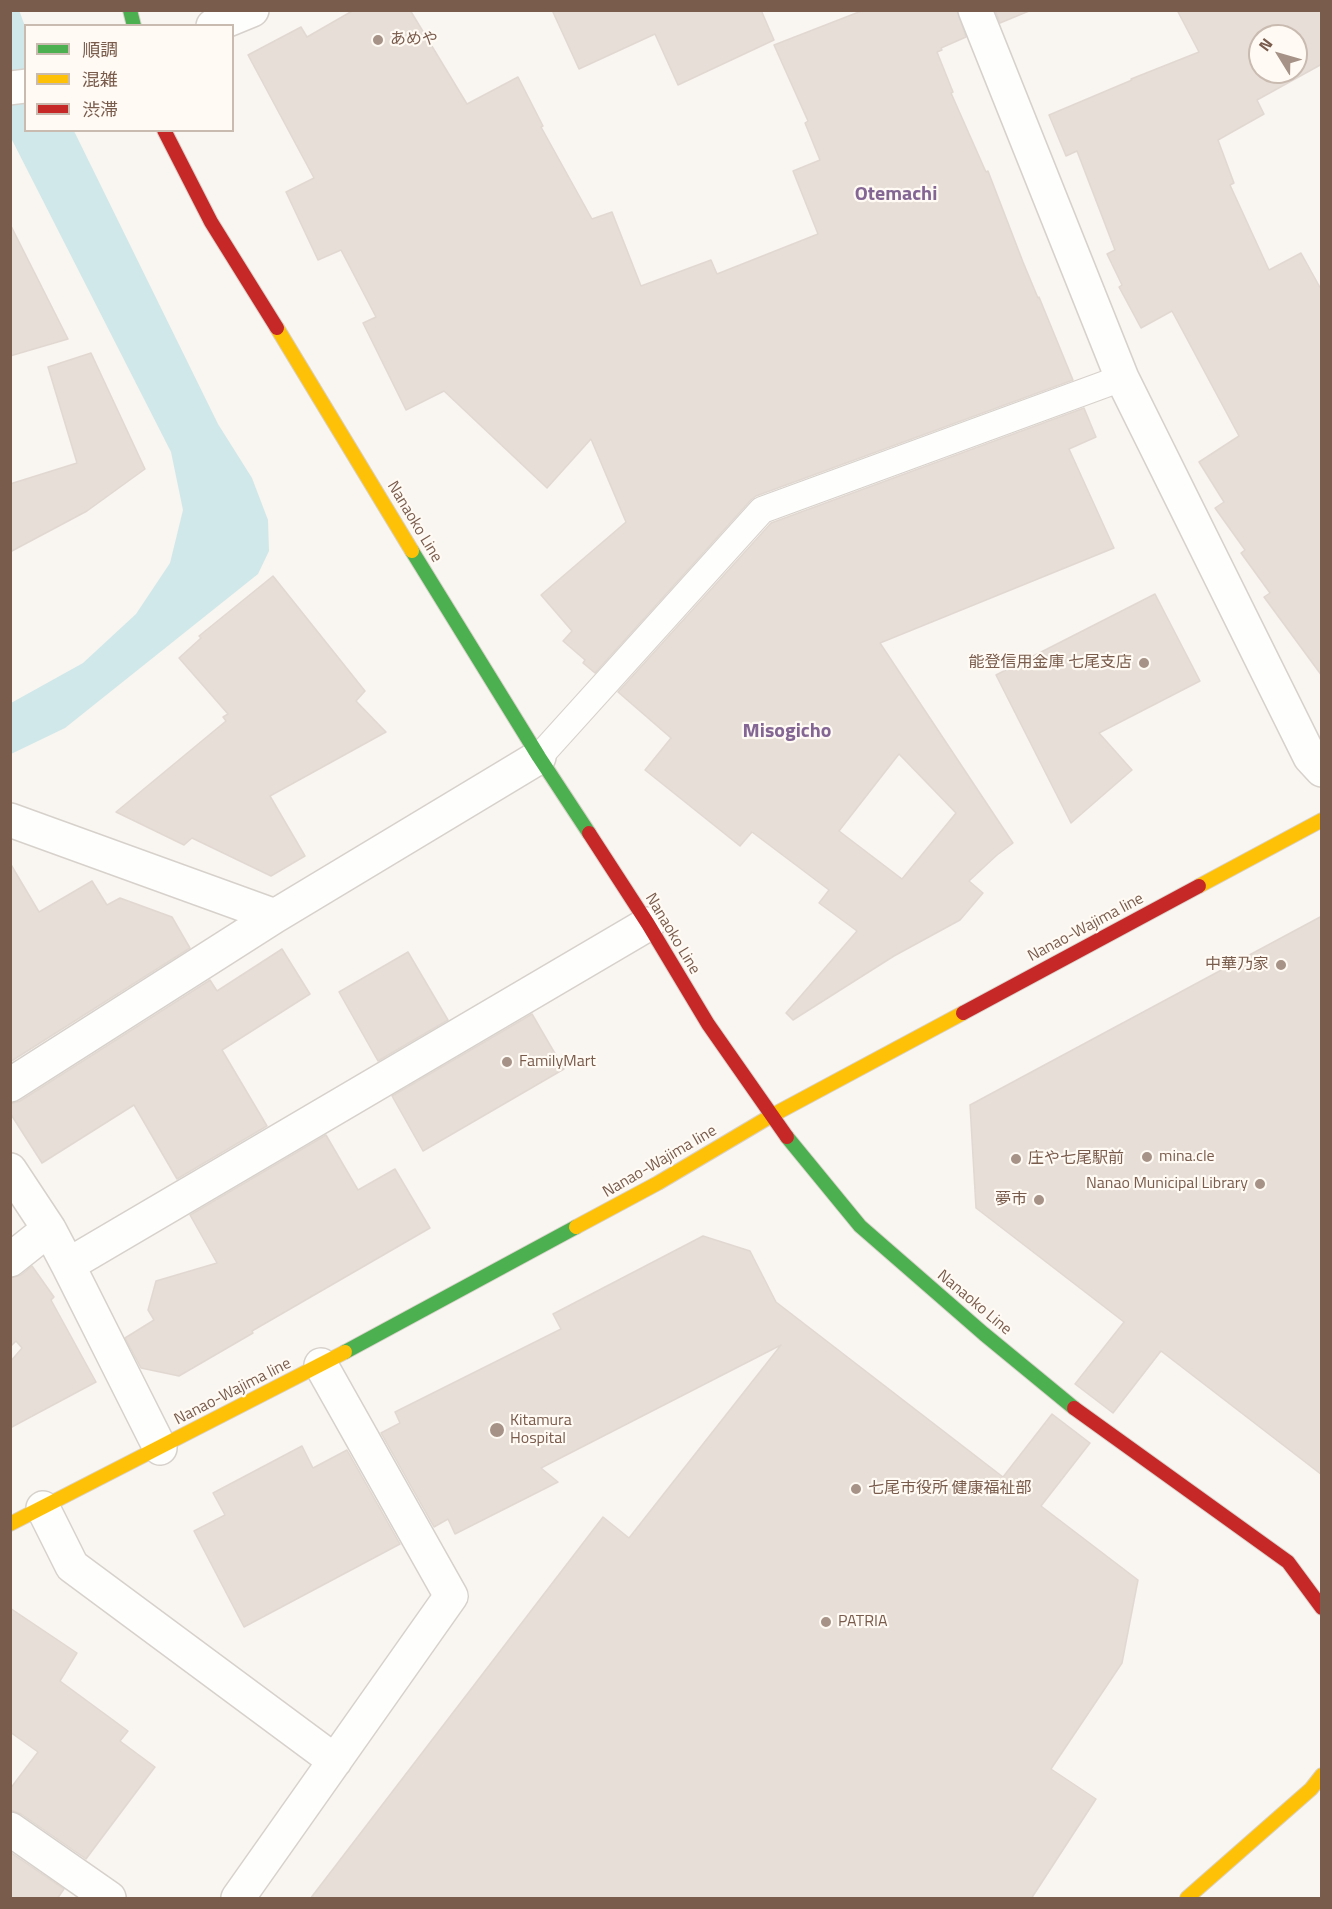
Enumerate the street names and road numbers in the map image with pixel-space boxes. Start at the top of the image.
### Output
street label: Nanaoko Line [382,478,446,566]
street label: Nanao-Wajima line [1025,889,1147,967]
street label: Nanaoko Line [640,890,704,978]
street label: Nanao-Wajima line [600,1122,720,1202]
street label: Nanaoko Line [933,1266,1015,1340]
street label: Nanao-Wajima line [171,1354,295,1430]

